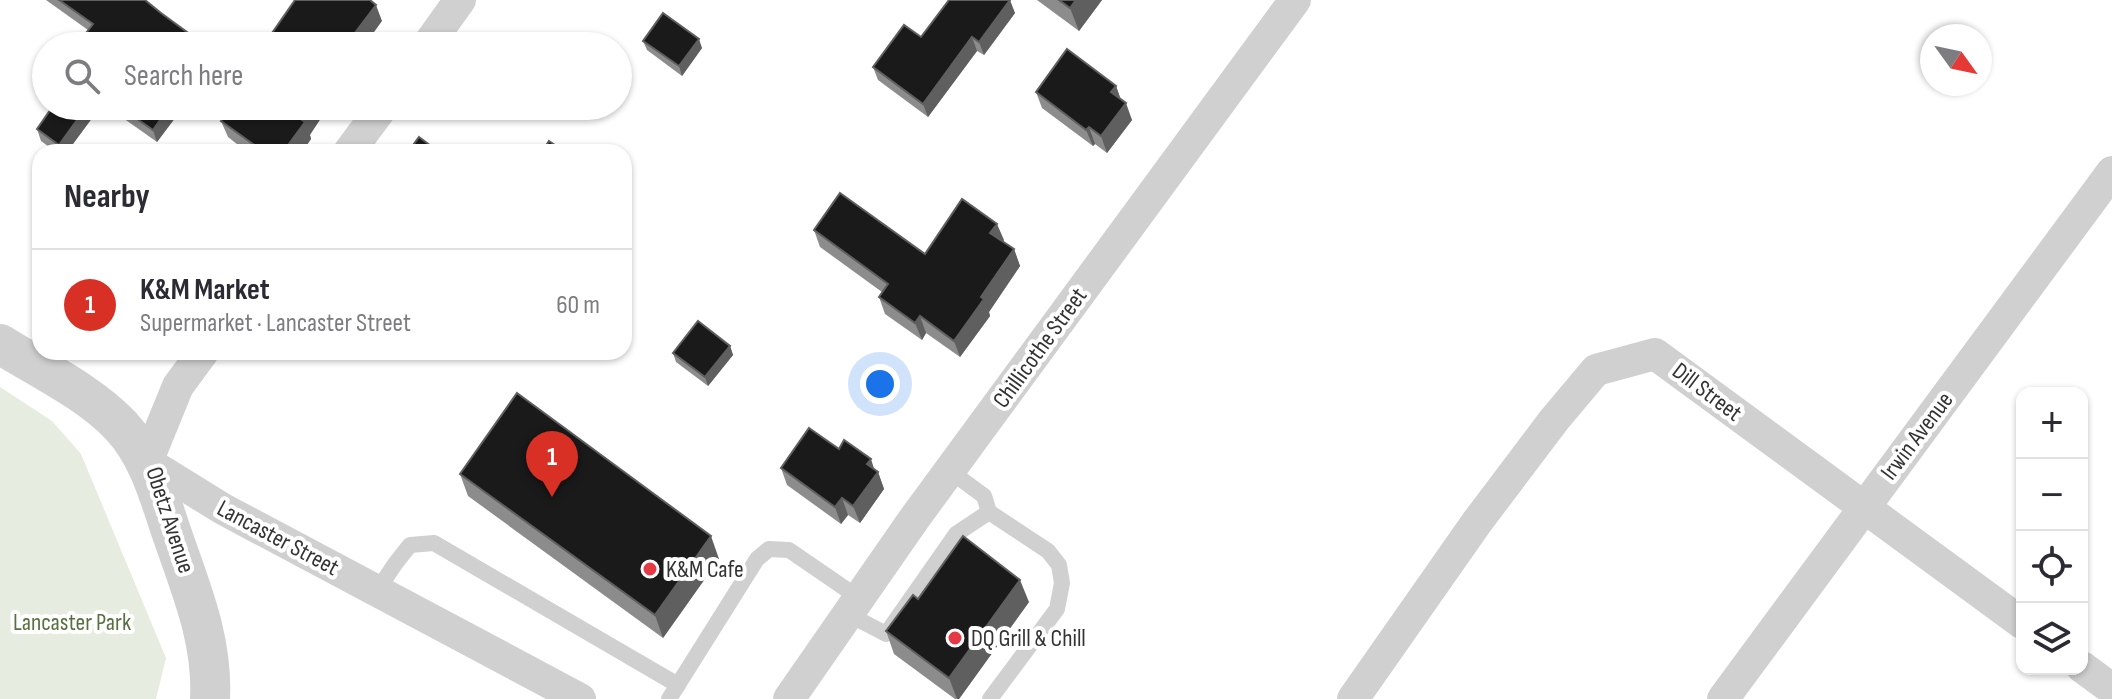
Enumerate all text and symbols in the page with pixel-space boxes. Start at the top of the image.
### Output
north arrow [1920,24,1992,96]
search box [32,32,632,120]
icon: search [60,54,104,98]
text: Search here [124,58,243,94]
text: Nearby [64,176,150,217]
text: K&M Market [140,272,270,308]
street label: Chillicothe Street [987,282,1093,414]
text: 1 [85,290,95,321]
text: 60 m [556,290,600,321]
text: Supermarket · Lancaster Street [140,308,411,339]
street label: Dill Street [1666,356,1748,428]
your location [860,364,900,404]
street label: Irwin Avenue [1874,386,1960,486]
map controls [2016,387,2088,675]
button: + [2016,387,2088,459]
pin: 1 [526,431,578,497]
button: − [2016,459,2088,531]
street label: Obetz Avenue [139,463,201,577]
street label: Lancaster Street [212,494,344,582]
button: locate [2016,531,2088,603]
place label: K&M Cafe [666,555,744,584]
marker: K&M Cafe [641,560,659,578]
button: layers [2016,603,2088,675]
park label: Lancaster Park [13,608,131,637]
place label: DQ Grill & Chill [971,624,1086,653]
marker: DQ Grill & Chill [946,629,964,647]

